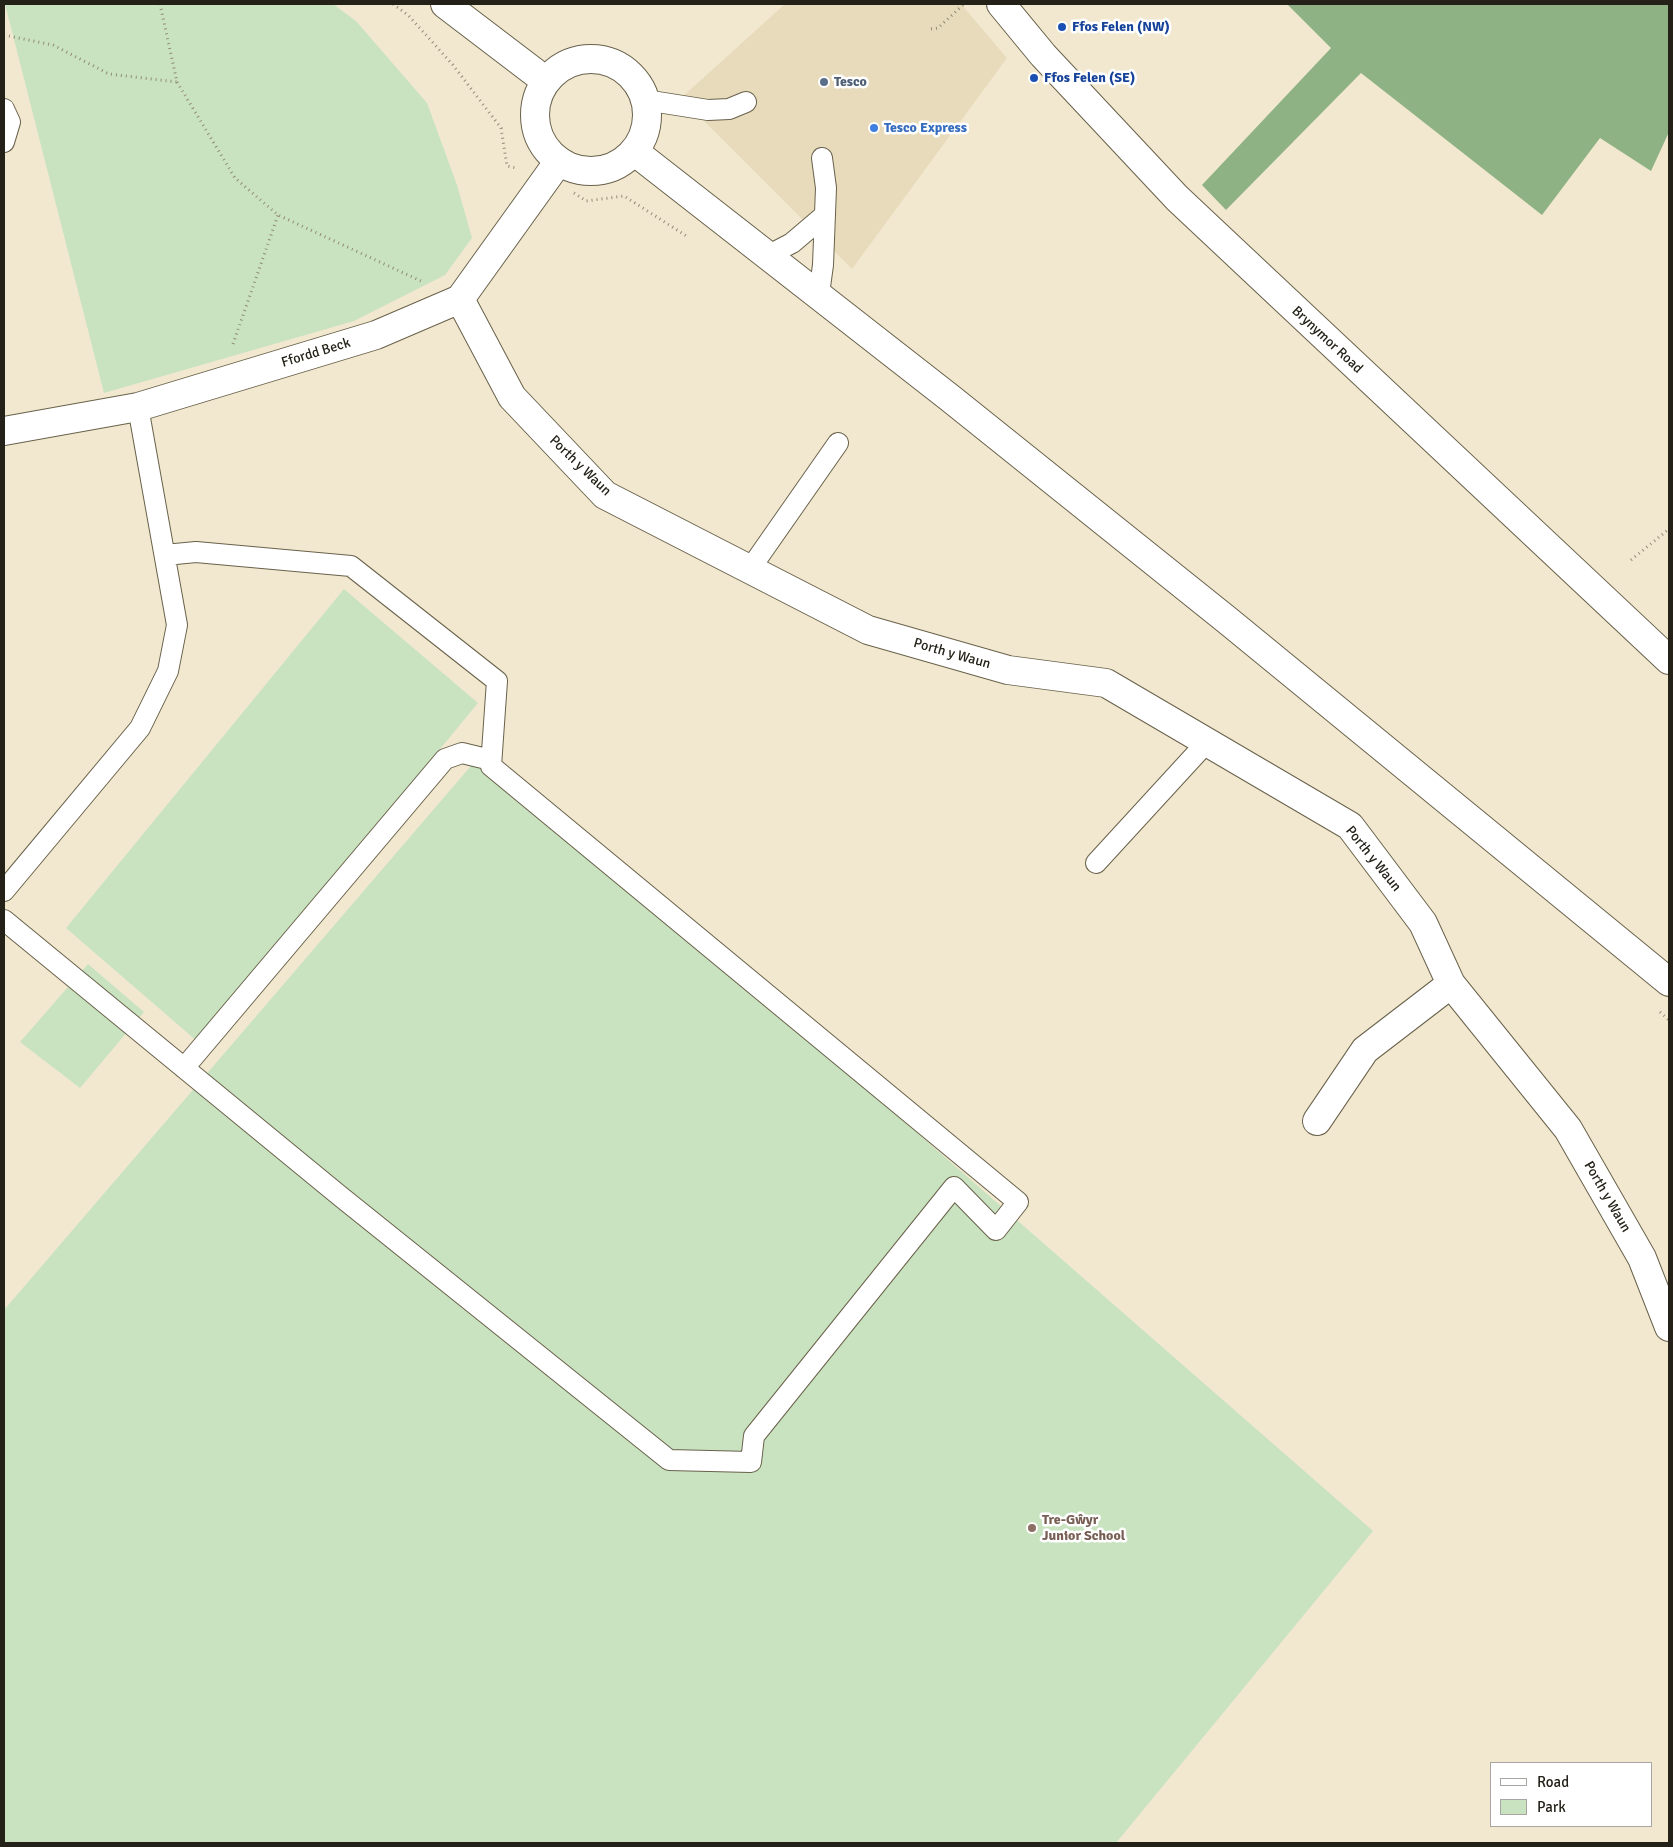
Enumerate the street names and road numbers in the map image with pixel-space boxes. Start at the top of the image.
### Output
street label: Brynymor Road [1288,303,1366,377]
street label: Ffordd Beck [280,335,352,371]
street label: Porth y Waun [546,432,614,500]
street label: Porth y Waun [912,635,992,673]
street label: Porth y Waun [1342,823,1404,895]
street label: Porth y Waun [1580,1158,1634,1236]

